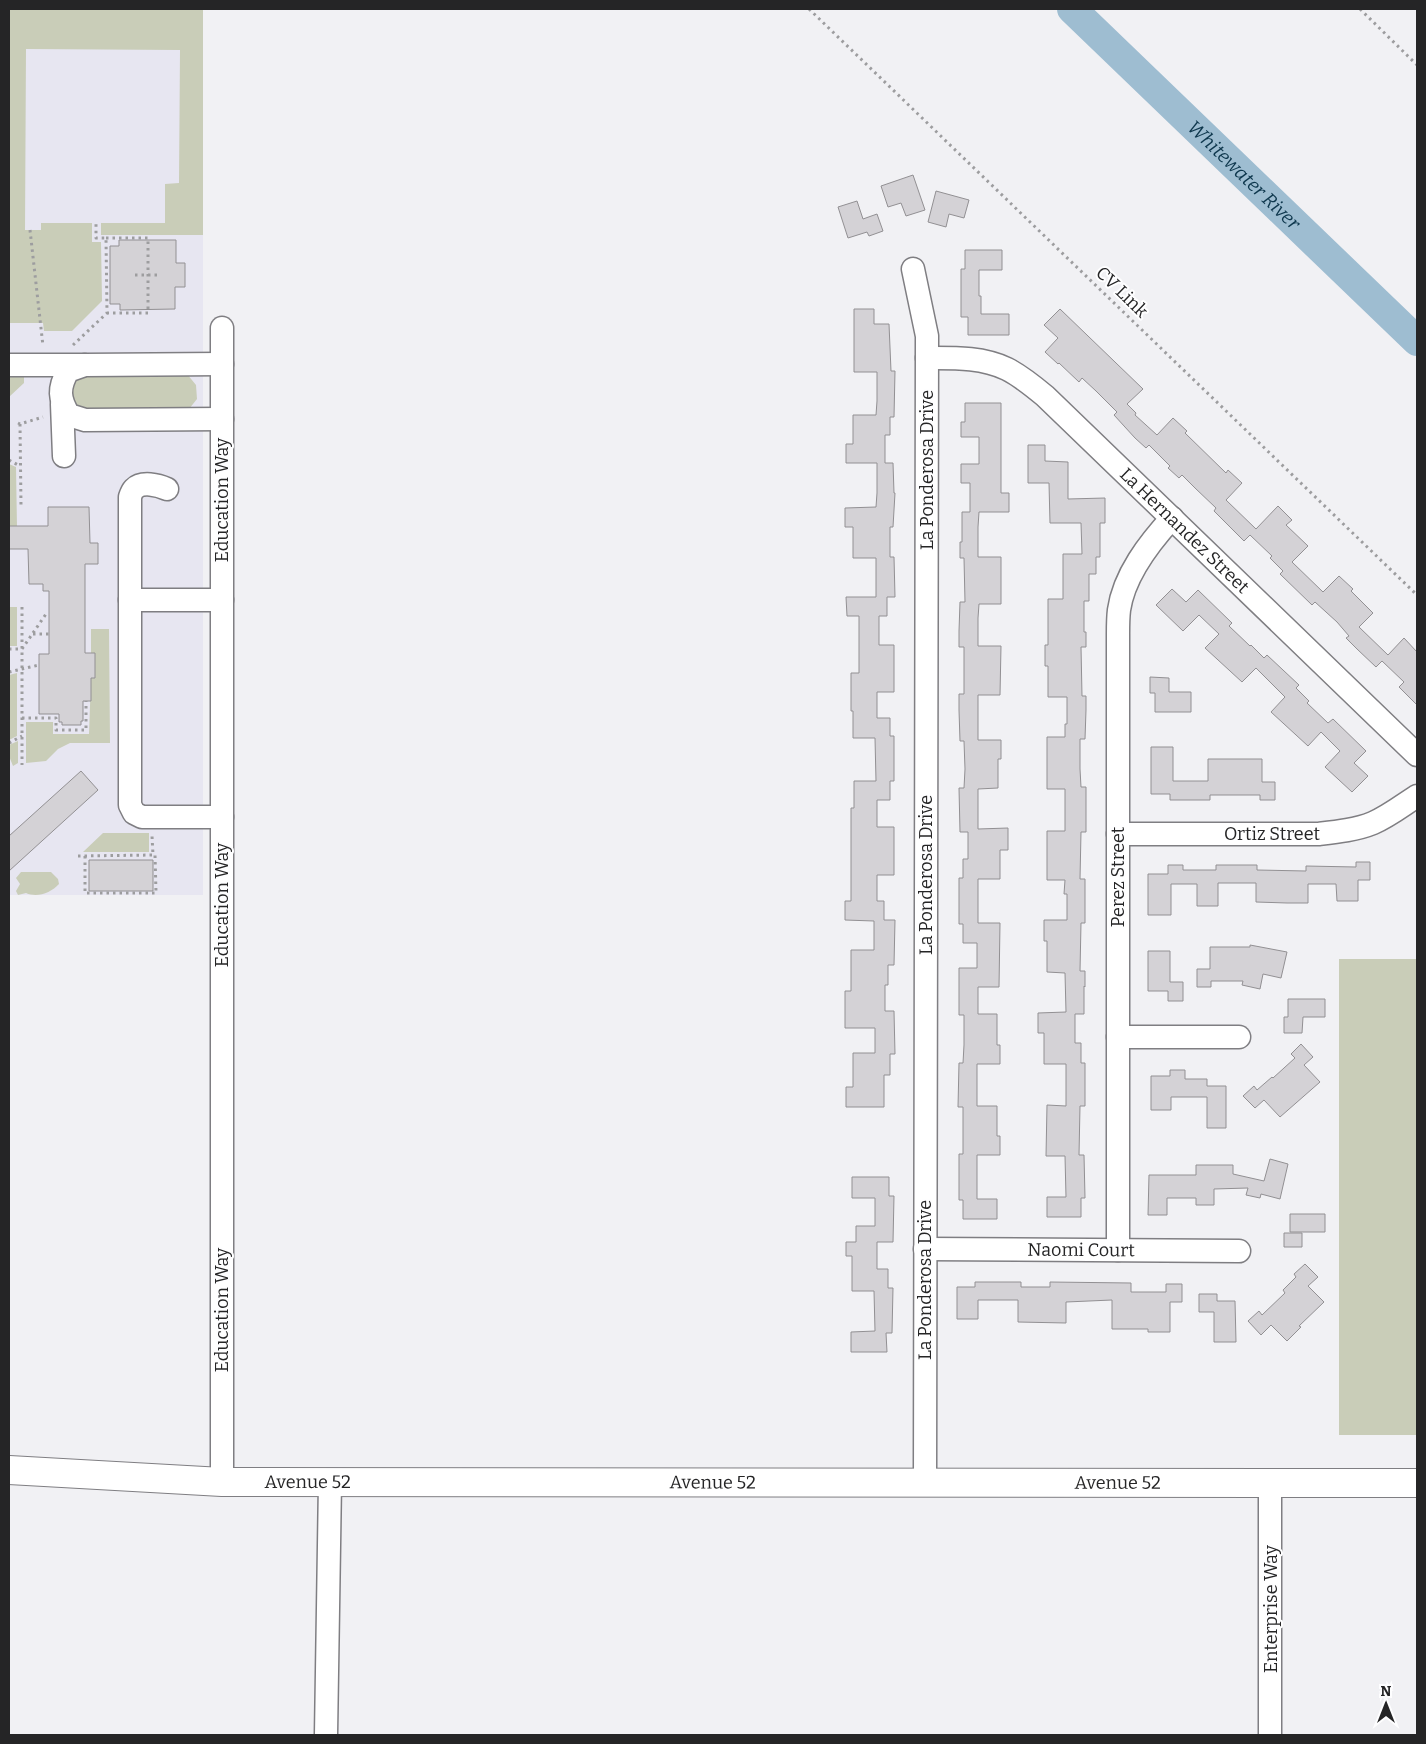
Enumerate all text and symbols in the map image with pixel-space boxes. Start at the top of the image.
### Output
water label: Whitewater River [1183,115,1306,235]
street label: CV Link [1091,262,1153,323]
street label: La Ponderosa Drive [916,390,938,550]
street label: Education Way [211,437,233,562]
street label: La Hernandez Street [1115,463,1254,598]
street label: La Ponderosa Drive [915,795,937,955]
street label: Ortiz Street [1224,823,1321,845]
street label: Perez Street [1107,826,1129,927]
street label: Education Way [211,842,233,967]
street label: La Ponderosa Drive [914,1200,936,1360]
street label: Naomi Court [1027,1239,1135,1261]
street label: Education Way [211,1247,233,1372]
street label: Avenue 52 [265,1471,351,1493]
street label: Avenue 52 [670,1471,756,1493]
street label: Avenue 52 [1075,1472,1161,1494]
street label: Enterprise Way [1260,1545,1282,1673]
north arrow [1361,1679,1411,1729]
text: N [1381,1683,1392,1700]

